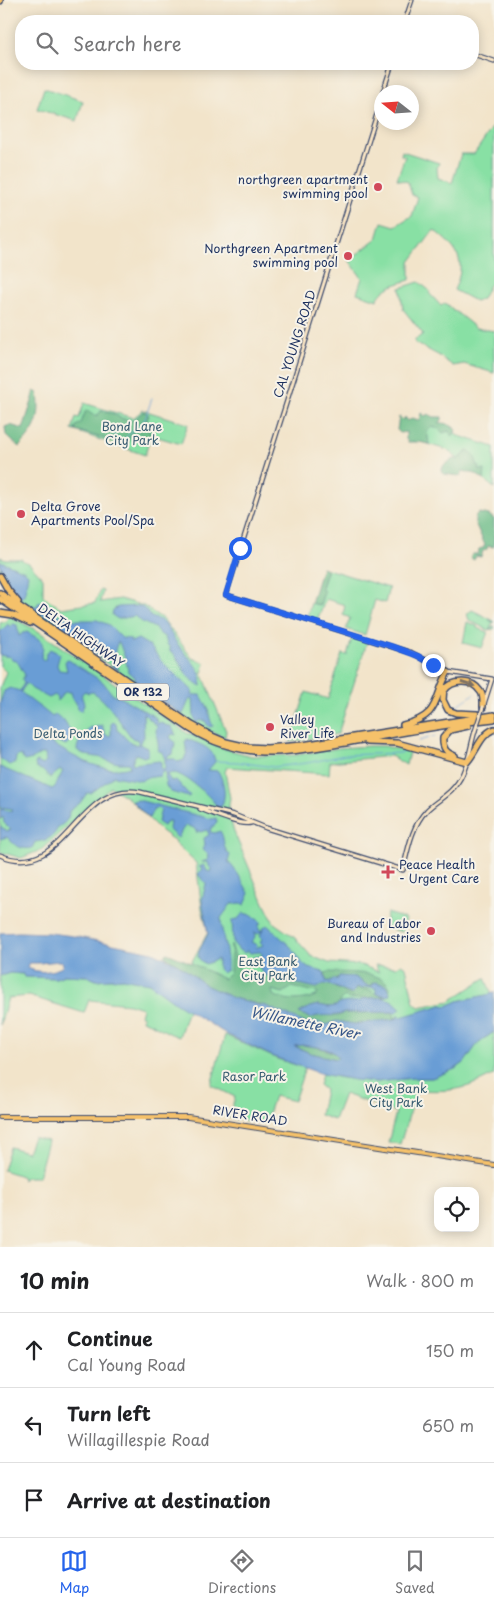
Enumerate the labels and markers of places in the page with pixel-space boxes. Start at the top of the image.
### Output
place label: northgreen apartment swimming pool [238,170,368,202]
marker: northgreen apartment swimming pool [372,181,384,193]
place label: Northgreen Apartment swimming pool [204,239,338,271]
marker: Northgreen Apartment swimming pool [342,250,354,262]
place label: Delta Grove Apartments Pool/Spa [31,497,155,529]
marker: Delta Grove Apartments Pool/Spa [15,508,27,520]
place label: Valley River Life [280,710,334,742]
marker: Valley River Life [264,721,276,733]
place label: Peace Health - Urgent Care [399,855,479,887]
marker: Peace Health - Urgent Care [381,865,395,879]
place label: Bureau of Labor and Industries [327,914,422,946]
marker: Bureau of Labor and Industries [425,925,437,937]

